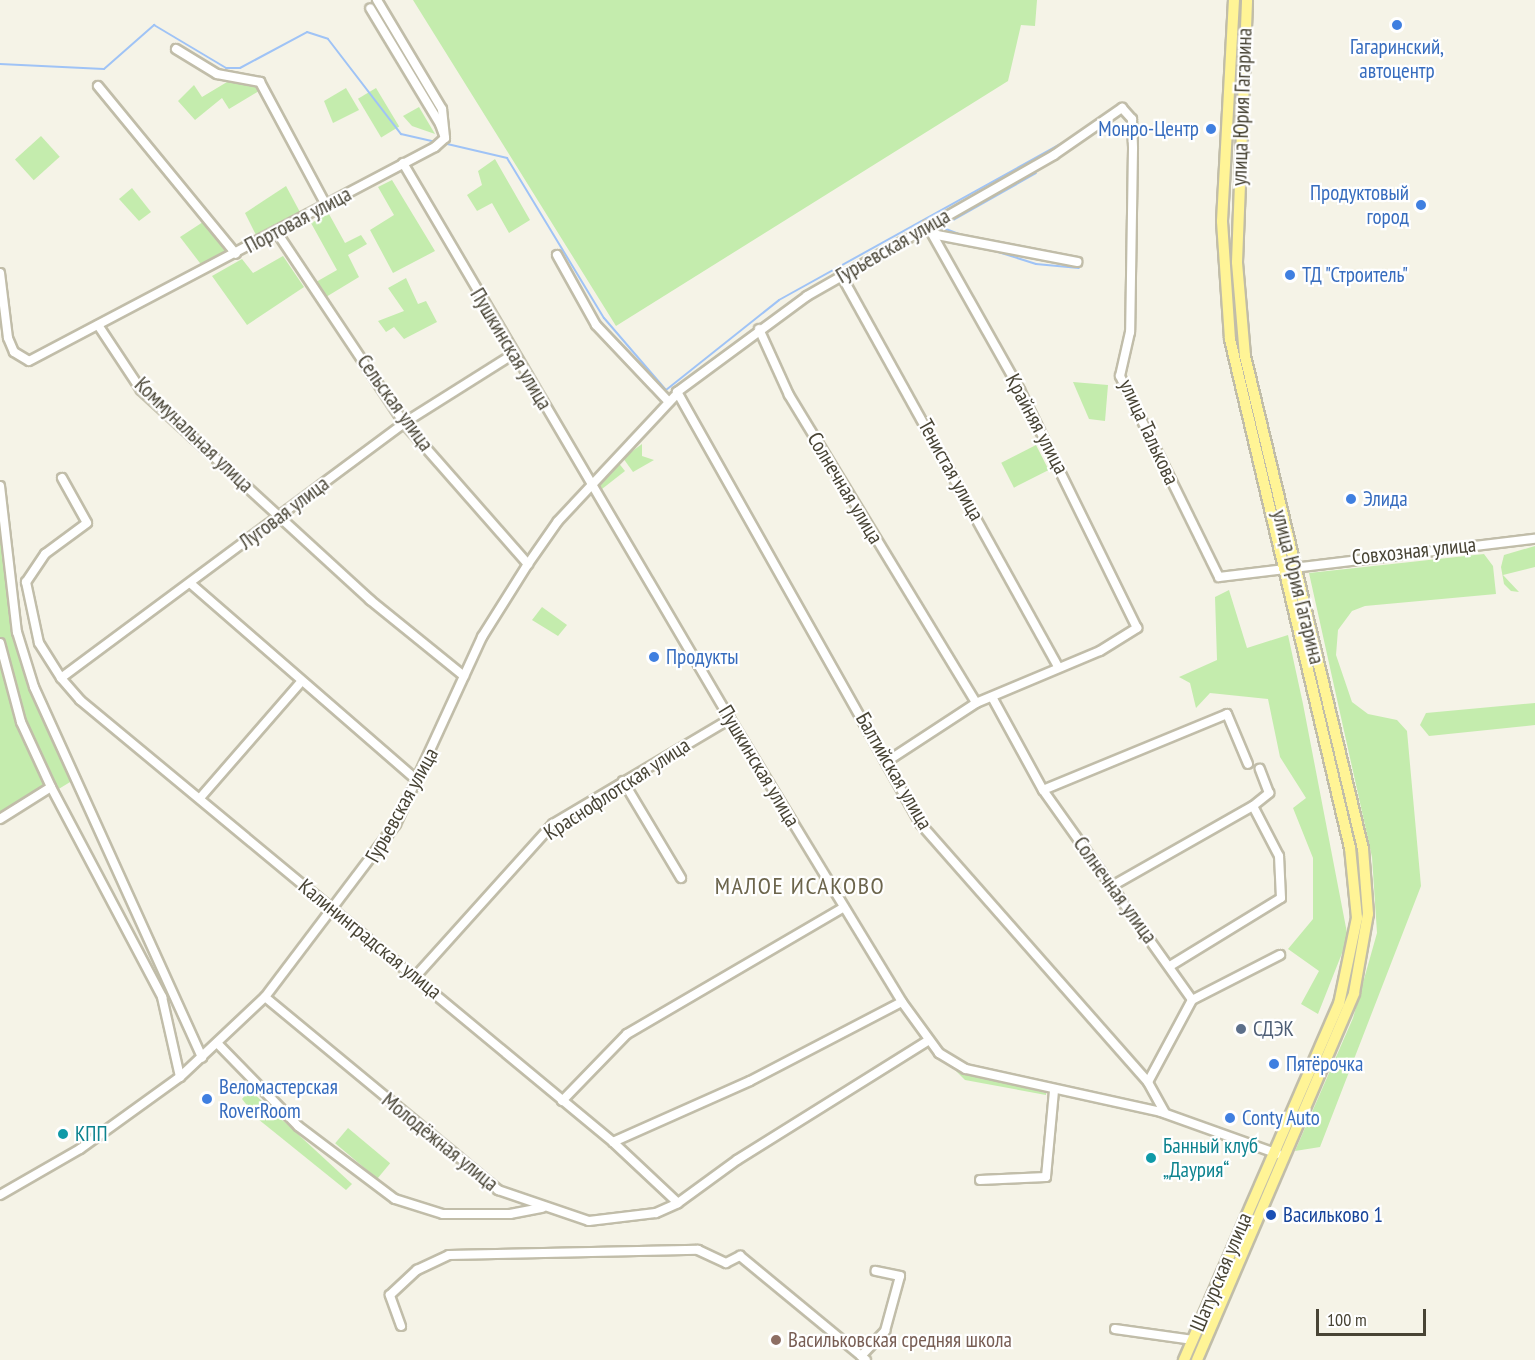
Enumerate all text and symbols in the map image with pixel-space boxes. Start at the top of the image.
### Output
marker: Гагаринский, автоцентр [1390,18,1404,32]
street label: улица Юрия Гагарина [1227,28,1257,186]
place label: Гагаринский, автоцентр [1350,34,1444,84]
place label: Монро-Центр [1098,116,1199,142]
marker: Монро-Центр [1204,122,1218,136]
place label: Продуктовый город [1310,180,1409,230]
street label: Портовая улица [240,181,356,259]
marker: Продуктовый город [1414,198,1428,212]
street label: Гурьевская улица [832,203,954,289]
place label: ТД "Строитель" [1302,262,1409,288]
marker: ТД "Строитель" [1283,268,1297,282]
street label: Пушкинская улица [465,284,557,414]
street label: Сельская улица [352,350,438,456]
street label: Крайняя улица [1000,370,1074,478]
street label: Коммунальная улица [129,372,259,498]
street label: улица Талькова [1114,375,1184,489]
street label: Тенистая улица [913,415,989,525]
street label: Солнечная улица [802,428,888,548]
street label: Луговая улица [234,471,334,555]
place label: Элида [1363,486,1408,512]
marker: Элида [1344,492,1358,506]
street label: улица Юрия Гагарина [1267,507,1329,667]
street label: Совхозная улица [1351,532,1477,570]
place label: Продукты [666,644,739,670]
marker: Продукты [647,650,661,664]
street label: Пушкинская улица [713,701,805,831]
street label: Балтийская улица [850,708,938,834]
street label: Краснофлотская улица [539,733,695,845]
street label: Гурьевская улица [360,743,444,867]
street label: Солнечная улица [1068,832,1162,948]
district label: МАЛОЕ ИСАКОВО [715,872,885,900]
street label: Калининградская улица [293,874,447,1004]
place label: СДЭК [1253,1016,1294,1042]
marker: СДЭК [1234,1022,1248,1036]
place label: Пятёрочка [1286,1051,1363,1077]
marker: Пятёрочка [1267,1057,1281,1071]
place label: Веломастерская RoverRoom [219,1074,338,1124]
street label: Молодёжная улица [377,1087,503,1197]
marker: Веломастерская RoverRoom [200,1092,214,1106]
place label: Conty Auto [1242,1105,1321,1131]
marker: Conty Auto [1223,1111,1237,1125]
place label: КПП [75,1121,107,1147]
marker: КПП [56,1127,70,1141]
place label: Банный клуб „Даурия“ [1163,1133,1258,1183]
marker: Банный клуб „Даурия“ [1144,1151,1158,1165]
place label: Васильково 1 [1283,1202,1383,1228]
marker: Васильково 1 [1264,1208,1278,1222]
street label: Шатурская улица [1185,1209,1257,1335]
scale bar [1319,1297,1428,1335]
text: 100 m [1327,1308,1367,1331]
place label: Васильковская средняя школа [788,1327,1012,1353]
marker: Васильковская средняя школа [769,1333,783,1347]

